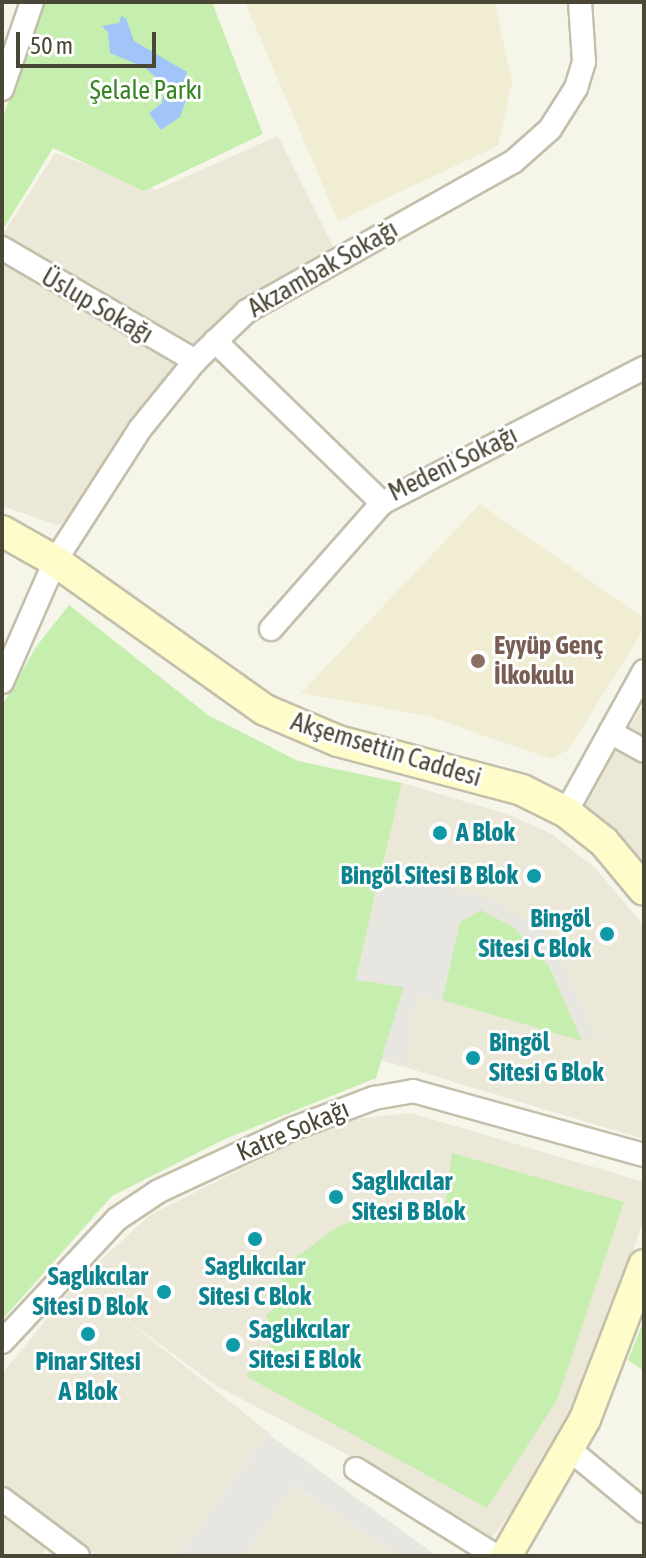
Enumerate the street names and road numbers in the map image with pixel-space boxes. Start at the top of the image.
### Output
street label: Akzambak Sokağı [243,214,403,324]
street label: Üslup Sokağı [36,262,158,350]
street label: Medeni Sokağı [384,419,522,509]
street label: Akşemsettin Caddesi [287,706,485,794]
street label: Katre Sokağı [232,1093,354,1169]

